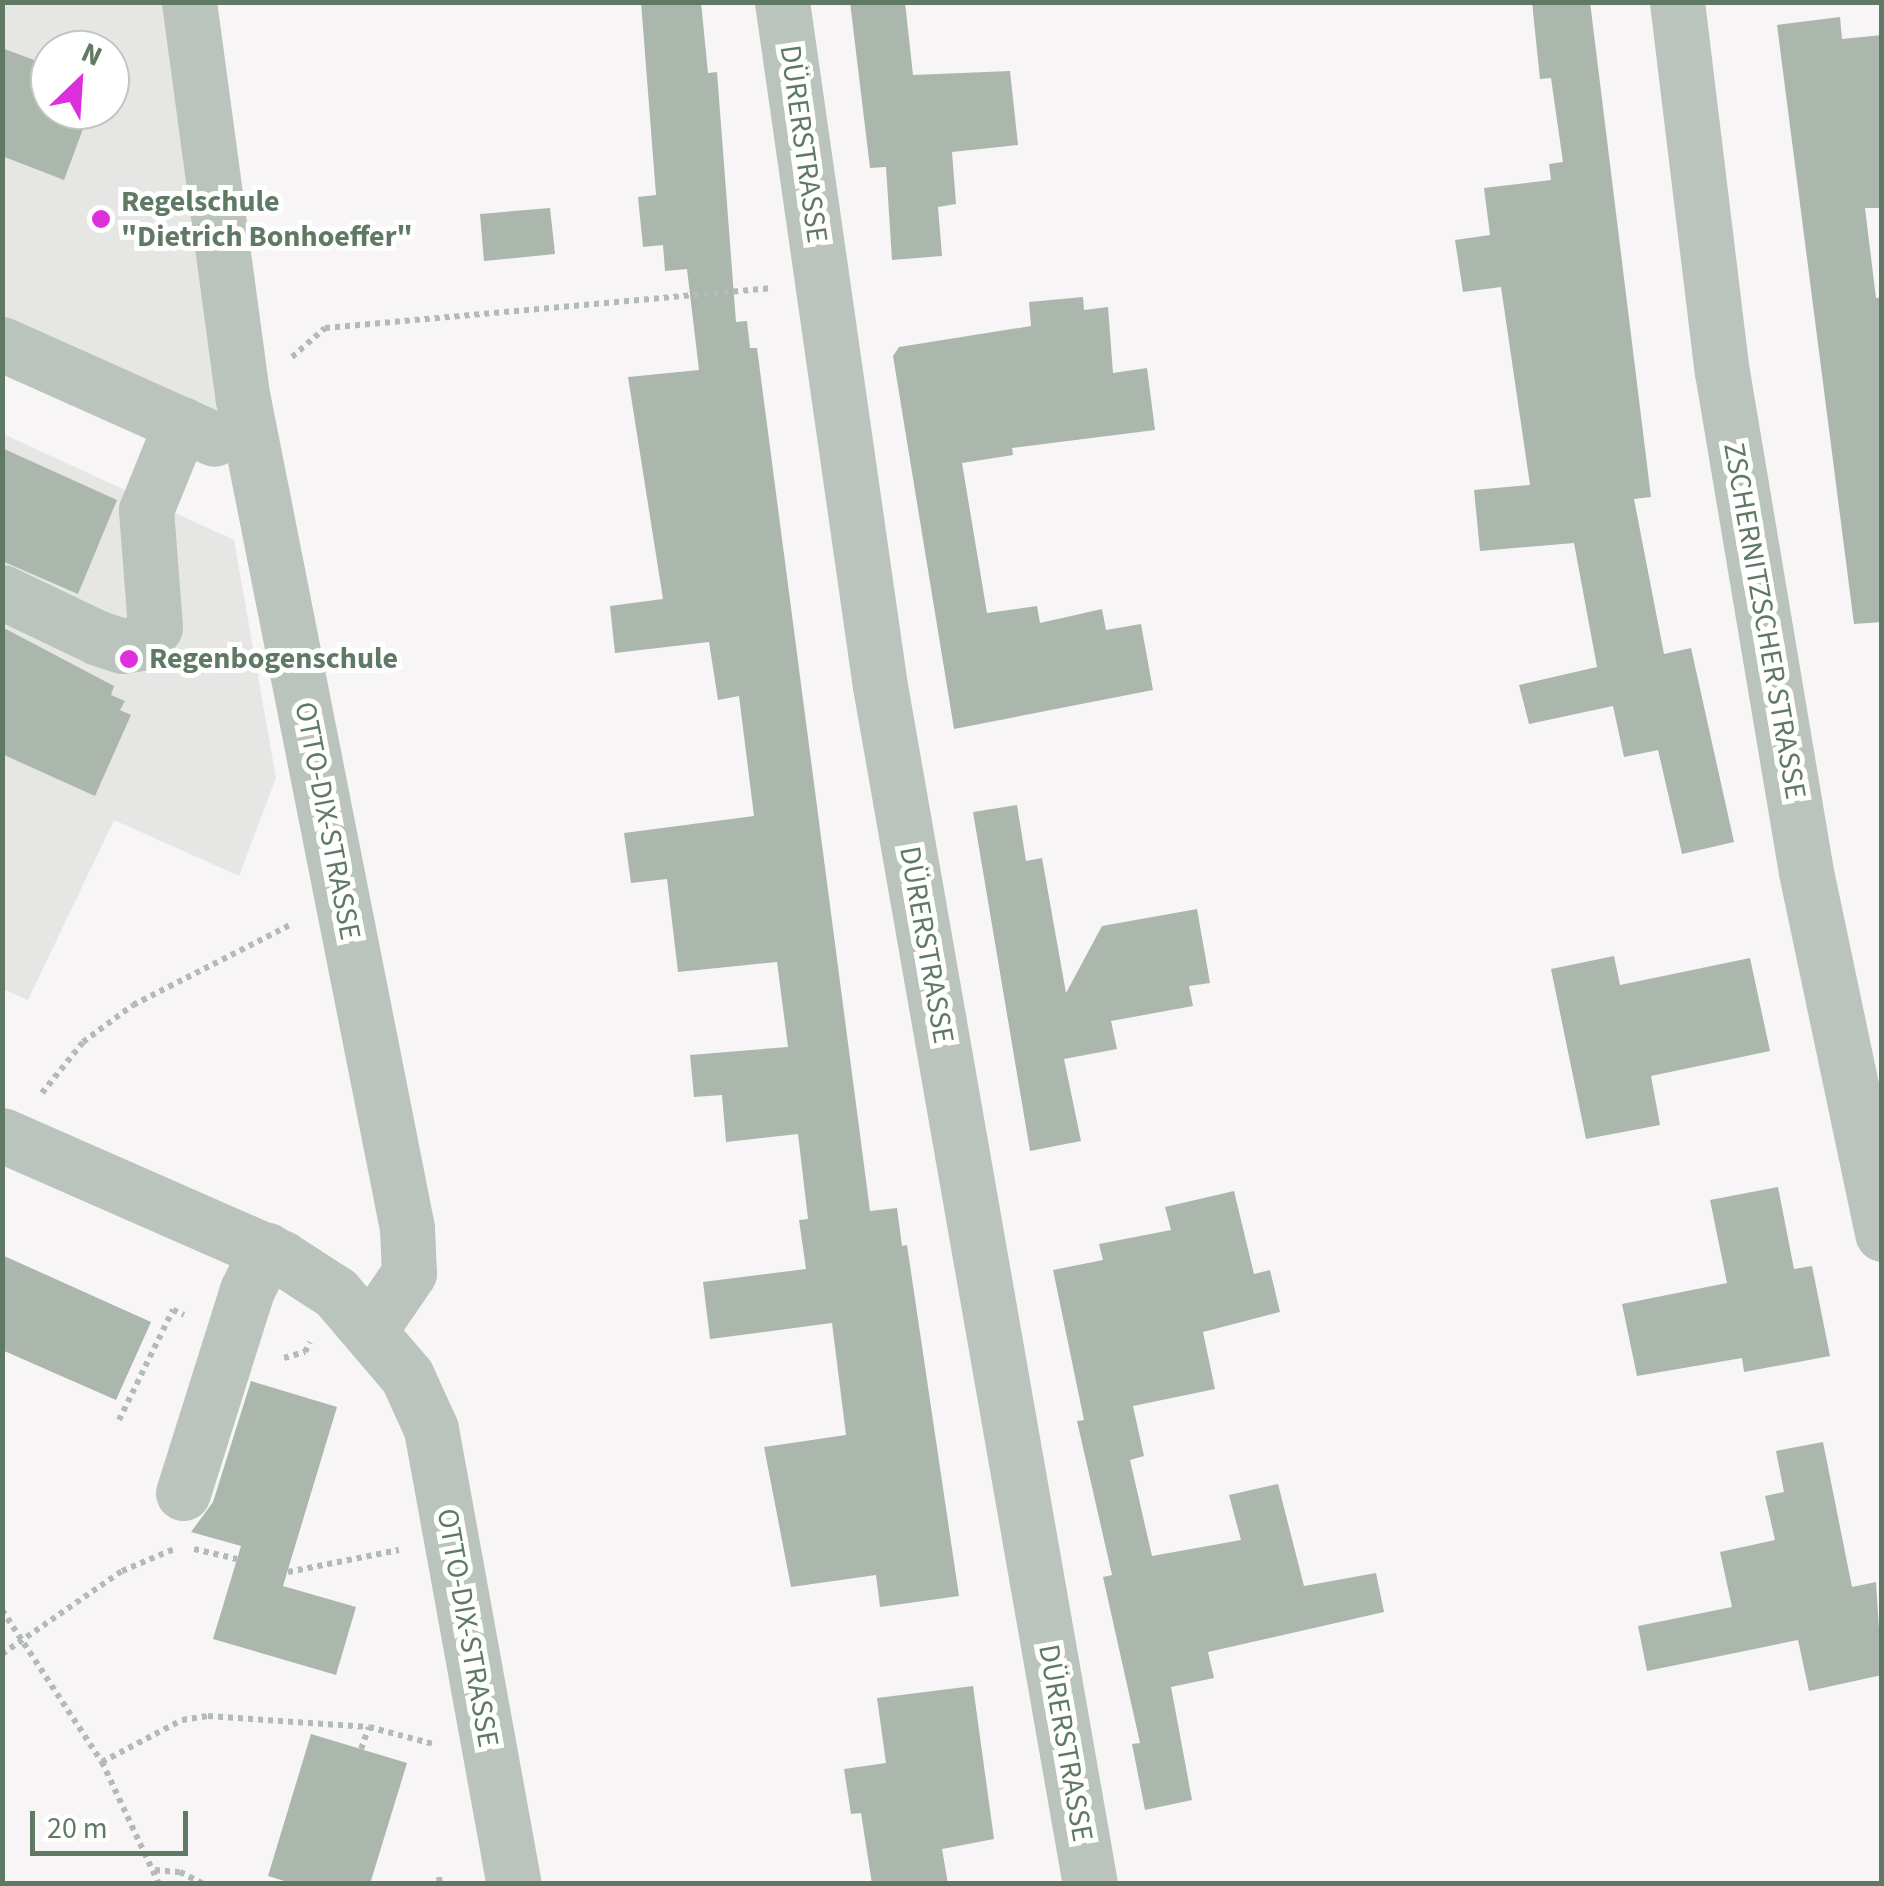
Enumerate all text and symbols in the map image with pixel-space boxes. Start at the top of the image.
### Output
north arrow [30,30,130,130]
text: N [75,33,109,77]
street label: DÜRERSTRASSE [771,43,835,245]
place label: Regelschule "Dietrich Bonhoeffer" [121,184,413,254]
marker: Regelschule "Dietrich Bonhoeffer" [90,208,112,230]
street label: ZSCHERNITZSCHER STRASSE [1715,440,1813,802]
place label: Regenbogenschule [149,641,398,677]
marker: Regenbogenschule [118,648,140,670]
street label: OTTO-DIX-STRASSE [286,699,368,943]
street label: DÜRERSTRASSE [891,844,961,1046]
street label: OTTO-DIX-STRASSE [428,1506,506,1750]
street label: DÜRERSTRASSE [1030,1642,1100,1844]
scale bar [35,1791,192,1853]
text: 20 m [47,1807,108,1850]

